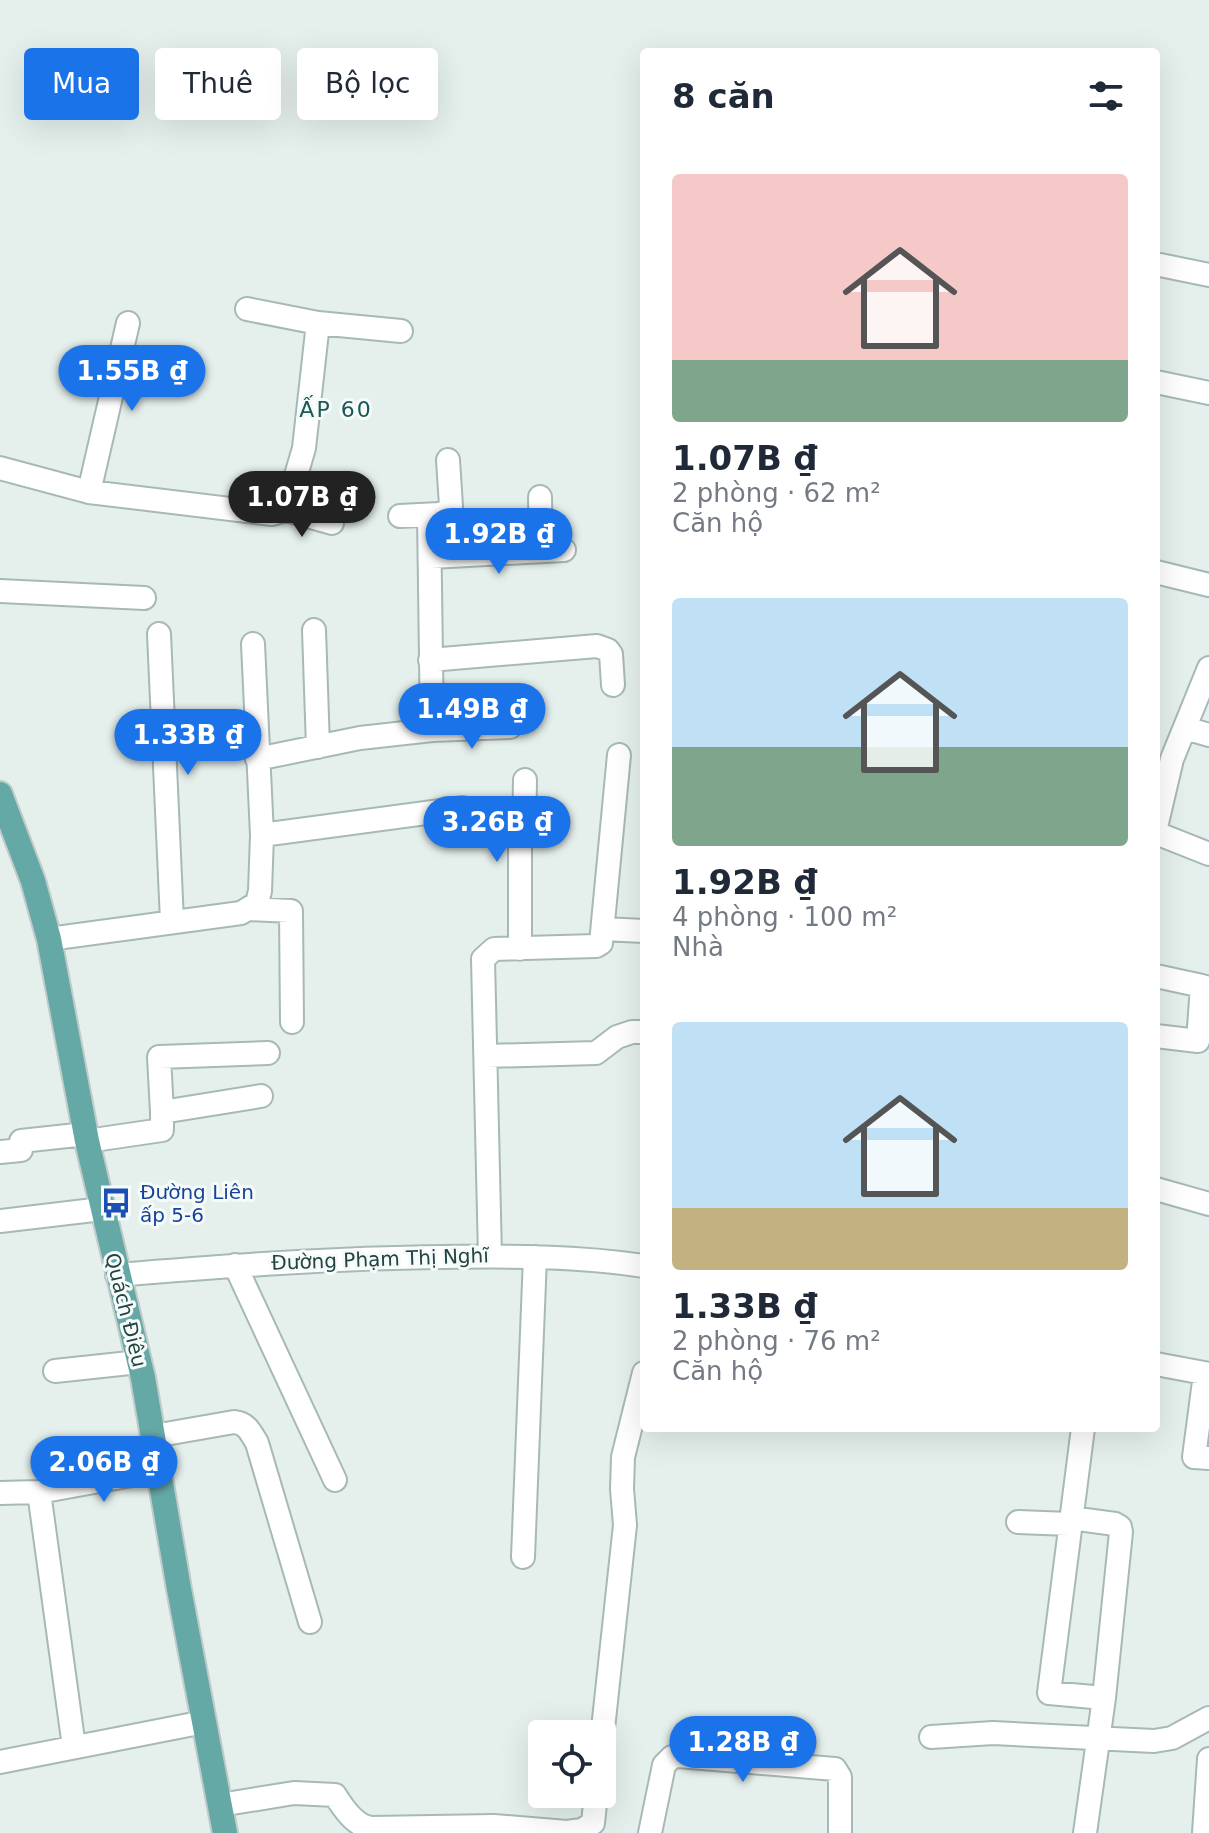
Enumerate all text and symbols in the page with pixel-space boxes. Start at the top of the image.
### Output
chip: Mua [24,48,139,120]
chip: Thuê [155,48,281,120]
chip: Bộ lọc [297,48,438,120]
icon: filters [1084,74,1128,118]
text: 8 căn [672,76,775,116]
icon: home [828,226,972,370]
pin: 1.55B ₫ [58,345,206,413]
text: 1.55B ₫ [76,356,188,386]
district label: ẤP 60 [299,395,373,422]
text: 1.07B ₫ [672,438,817,478]
pin: 1.07B ₫ [228,471,376,539]
text: 2 phòng · 62 m² [672,478,881,508]
text: 1.07B ₫ [246,482,358,512]
pin: 1.92B ₫ [425,508,573,576]
text: Căn hộ [672,508,763,538]
text: 1.92B ₫ [443,519,555,549]
icon: home [828,650,972,794]
pin: 1.49B ₫ [398,683,546,751]
text: 1.49B ₫ [416,694,528,724]
pin: 1.33B ₫ [114,709,262,777]
text: 1.33B ₫ [132,720,244,750]
pin: 3.26B ₫ [423,796,571,864]
text: 3.26B ₫ [441,807,553,837]
text: 1.92B ₫ [672,862,817,902]
text: 4 phòng · 100 m² [672,902,897,932]
text: Nhà [672,932,724,962]
icon: home [828,1074,972,1218]
place label: Đường Liên ấp 5-6 [140,1180,254,1227]
bus stop icon: Đường Liên ấp 5-6 [99,1186,133,1220]
street label: Đường Phạm Thị Nghĩ [271,1243,490,1275]
street label: Quách Điêu [100,1250,152,1370]
text: 1.33B ₫ [672,1286,817,1326]
text: 2 phòng · 76 m² [672,1326,881,1356]
text: Căn hộ [672,1356,763,1386]
pin: 2.06B ₫ [30,1436,178,1504]
text: 2.06B ₫ [48,1447,160,1477]
pin: 1.28B ₫ [669,1716,817,1784]
map controls [528,1720,616,1808]
button: locate [528,1720,616,1808]
text: 1.28B ₫ [687,1727,799,1757]

